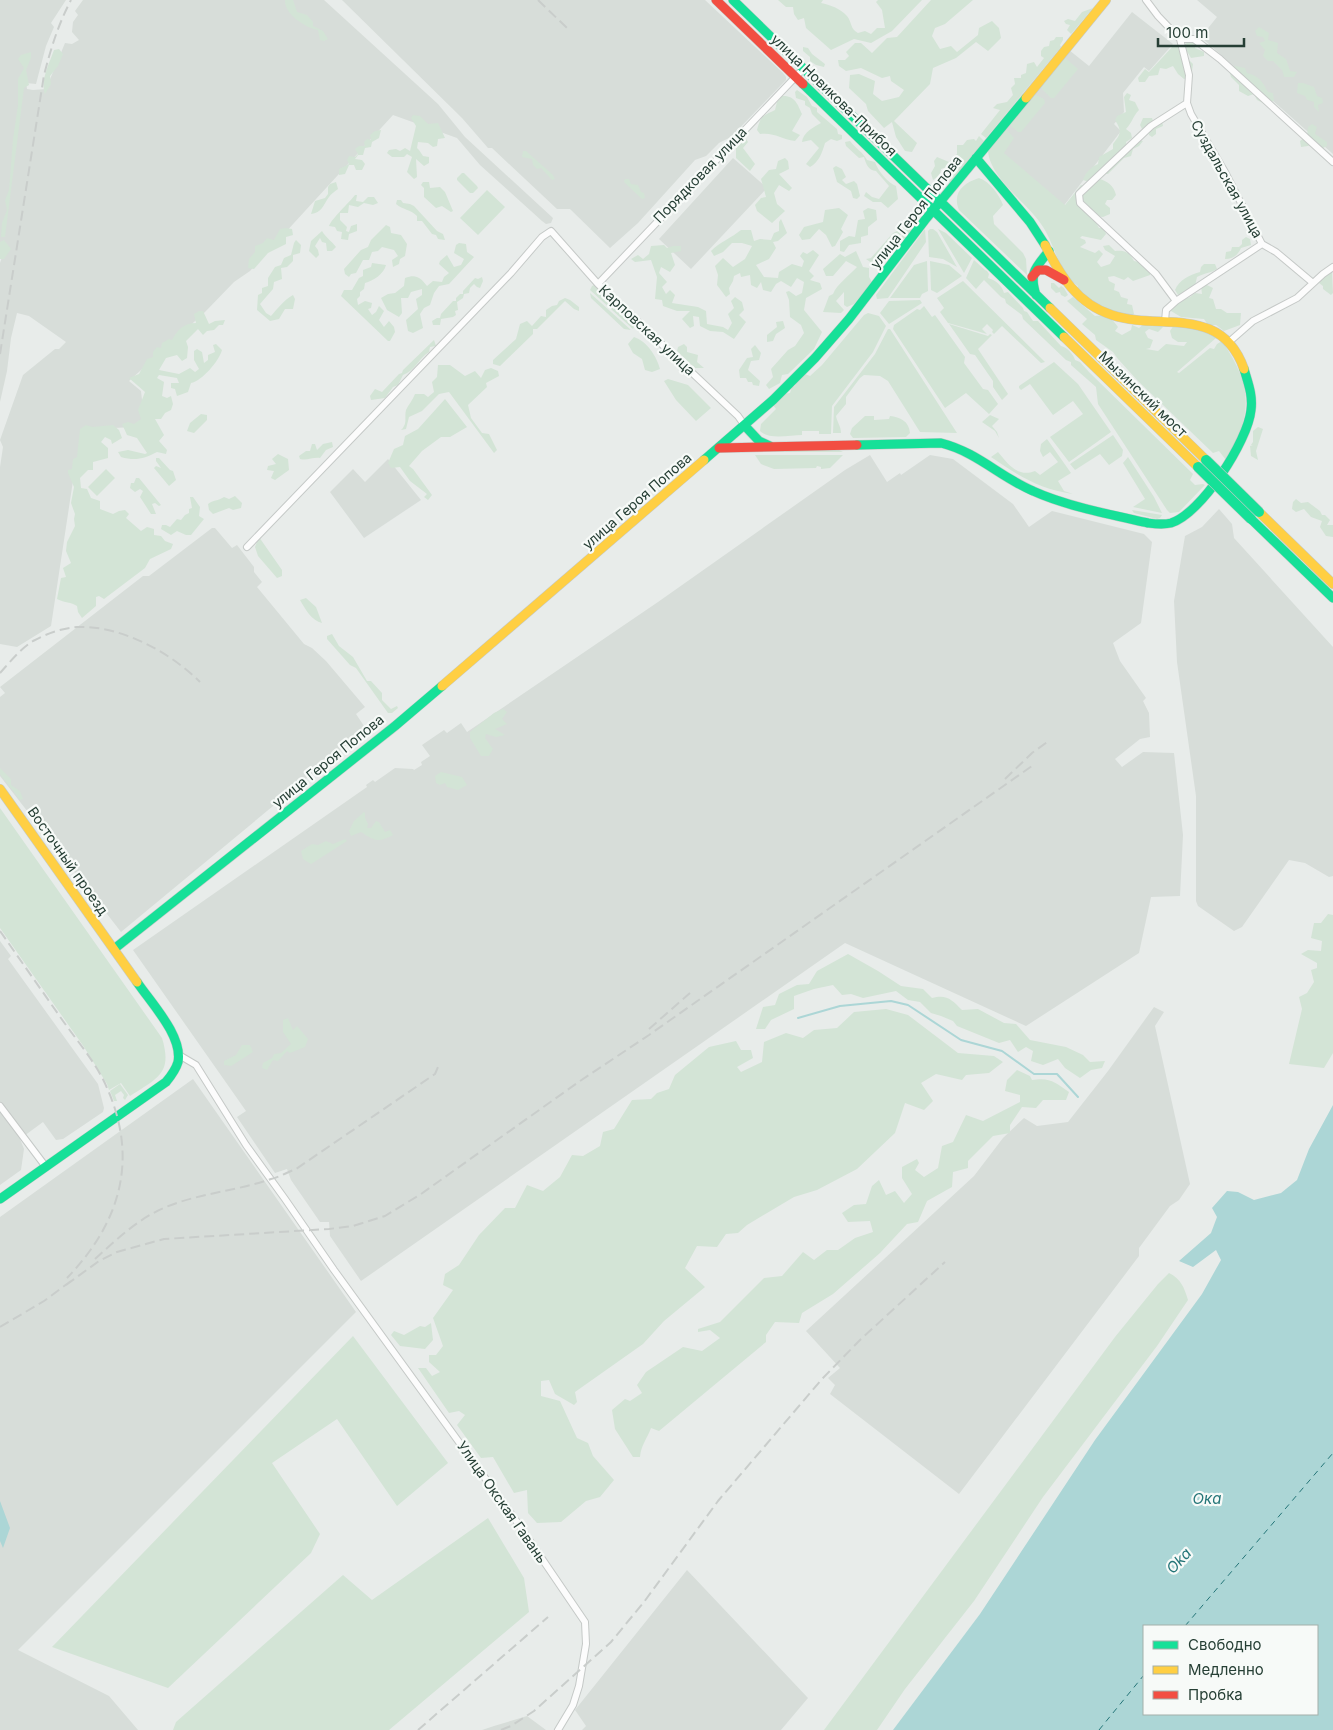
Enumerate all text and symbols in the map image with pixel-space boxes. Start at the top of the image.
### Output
scale bar [1158,15,1244,47]
text: 100 m [1166,23,1208,42]
street label: улица Новикова-Прибоя [768,30,901,159]
street label: Суздальская улица [1188,117,1267,241]
street label: Порядковая улица [649,123,750,226]
street label: улица Героя Попова [866,152,965,272]
street label: Карповская улица [596,281,699,379]
street label: Мызинский мост [1096,347,1191,440]
street label: улица Героя Попова [579,449,695,553]
street label: улица Героя Попова [268,710,387,811]
street label: Восточный проезд [25,803,112,918]
street label: Улица Окская Гавань [454,1437,551,1566]
water label: Ока [1193,1489,1221,1508]
water label: Oka [1162,1544,1195,1578]
legend [1143,1625,1318,1715]
text: Свободно [1188,1635,1262,1654]
text: Медленно [1188,1660,1264,1679]
text: Пробка [1188,1685,1243,1704]

